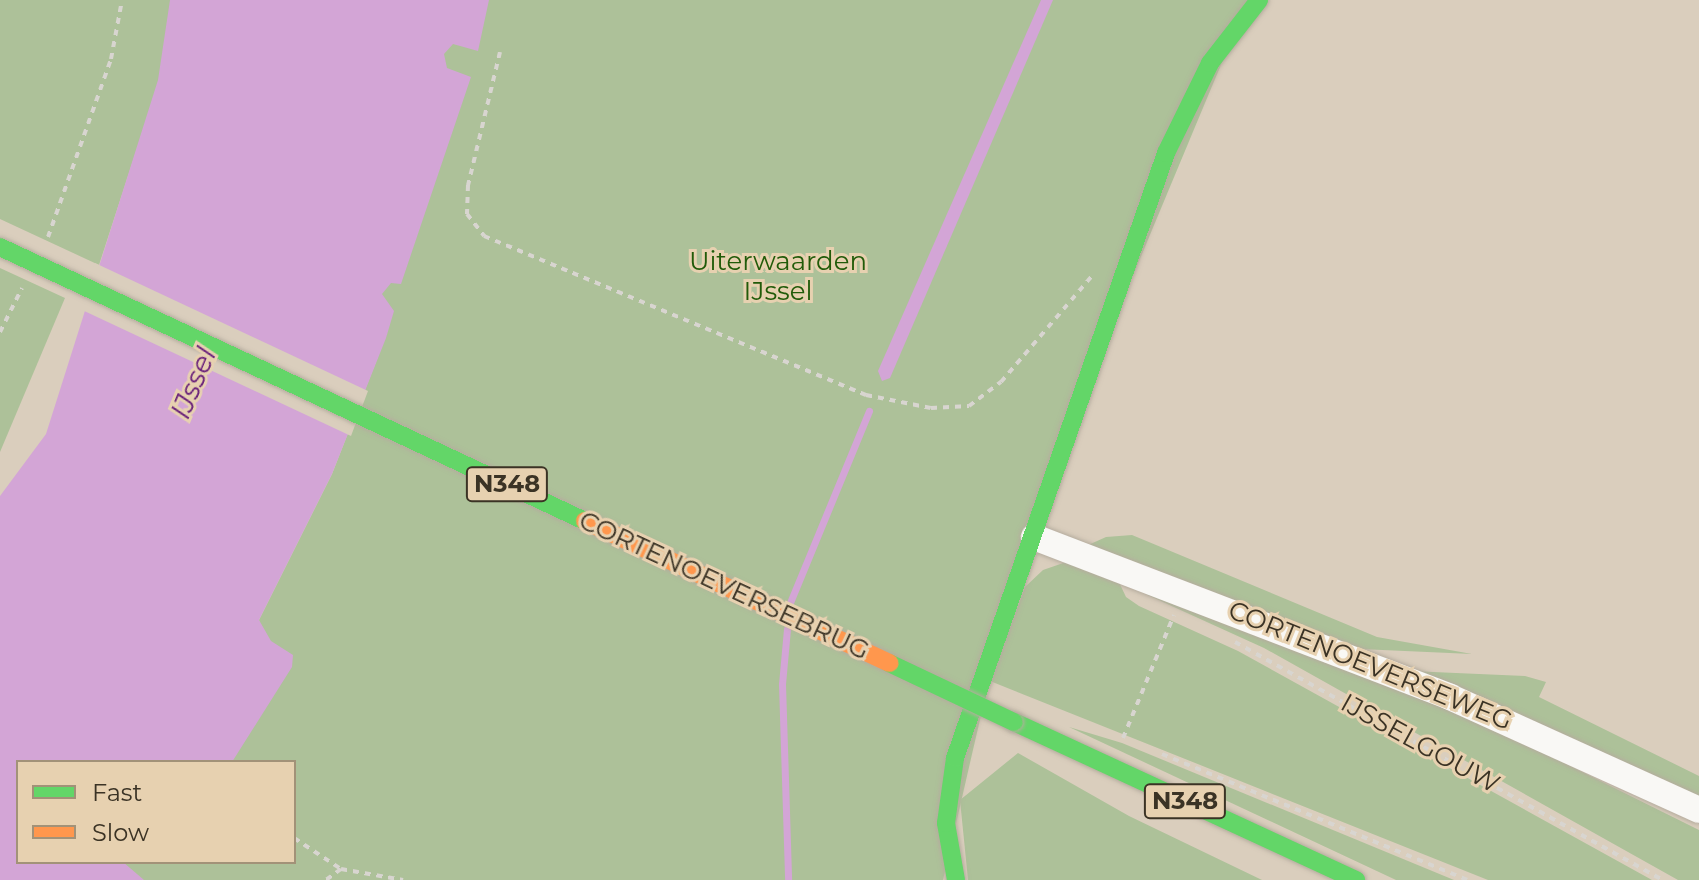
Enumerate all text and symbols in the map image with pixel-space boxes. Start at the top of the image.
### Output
park label: Uiterwaarden IJssel [689,246,867,308]
water label: IJssel [163,342,223,424]
road number: N348 [465,464,549,504]
street label: CORTENOEVERSEBRUG [574,505,874,667]
street label: CORTENOEVERSEWEG [1224,595,1516,737]
street label: IJSSELGOUW [1335,688,1505,800]
legend [16,760,296,864]
text: Fast [92,778,142,807]
road number: N348 [1143,781,1227,821]
text: Slow [92,818,149,847]

